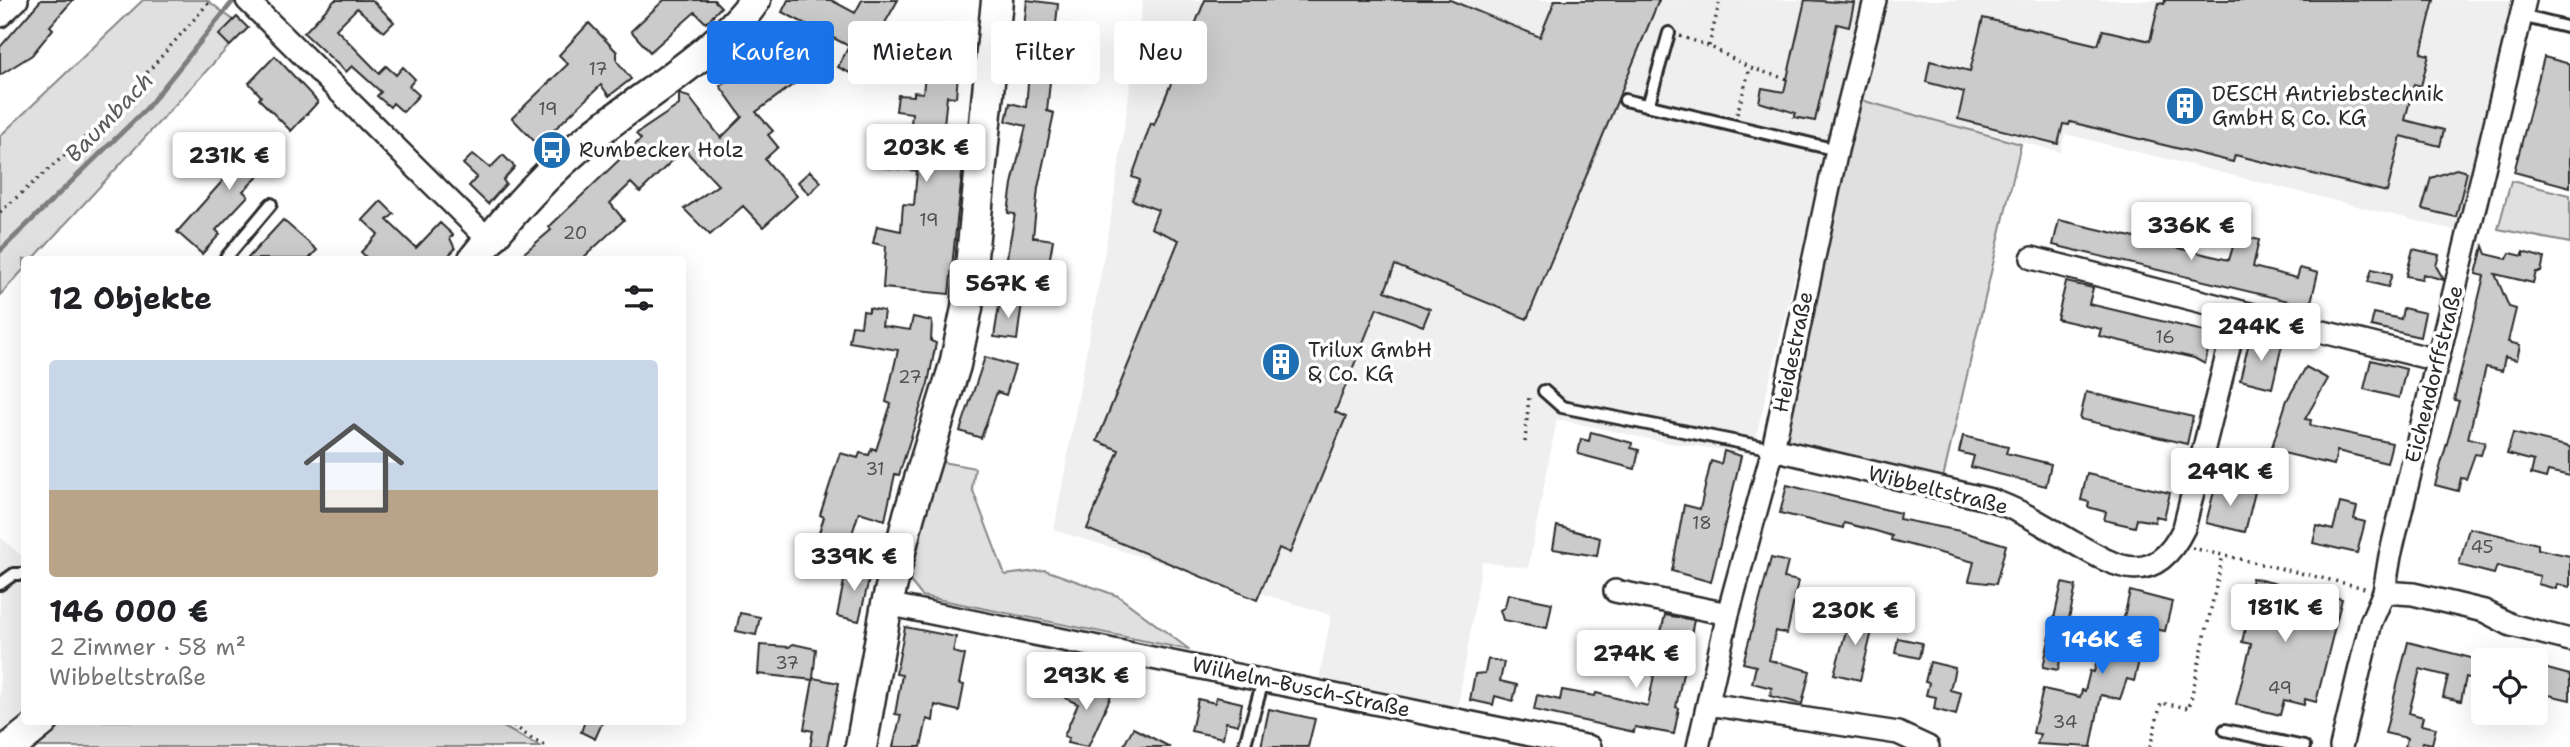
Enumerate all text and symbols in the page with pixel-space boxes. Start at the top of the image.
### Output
chip: Kaufen [707,21,834,84]
chip: Mieten [848,21,977,84]
chip: Filter [991,21,1100,84]
chip: Neu [1114,21,1207,84]
house number: 17 [588,57,608,81]
water label: Baumbach [58,65,160,169]
place label: DESCH Antriebstechnik GmbH & Co. KG [2212,80,2444,132]
building icon: DESCH Antriebstechnik GmbH & Co. KG [2164,85,2206,127]
house number: 19 [538,97,558,121]
pin: 203K € [869,124,983,184]
bus stop icon: Rumbecker Holz [531,129,573,171]
pin: 231K € [172,132,286,192]
text: 203K € [883,132,969,162]
place label: Rumbecker Holz [579,136,744,164]
text: 231K € [188,140,270,170]
pin: 336K € [2134,202,2248,262]
house number: 19 [919,208,939,232]
text: 336K € [2147,210,2235,240]
house number: 20 [563,221,587,245]
pin: 567K € [951,260,1065,320]
text: 567K € [966,268,1050,298]
text: 12 Objekte [49,278,212,319]
icon: filters [620,279,658,317]
street label: Eichendorffstraße [2398,282,2470,466]
street label: Heidestraße [1766,289,1820,415]
pin: 244K € [2204,304,2318,363]
text: 244K € [2218,311,2305,341]
house number: 16 [2155,325,2175,349]
place label: Trilux GmbH & Co. KG [1308,336,1432,388]
building icon: Trilux GmbH & Co. KG [1260,341,1302,383]
house number: 27 [898,365,922,389]
icon: home [291,405,417,531]
pin: 249K € [2173,448,2287,508]
text: 249K € [2187,456,2273,486]
house number: 31 [865,457,885,481]
street label: Wibbeltstraße [1865,459,2011,521]
house number: 18 [1692,511,1712,535]
pin: 339K € [797,534,911,593]
house number: 45 [2470,535,2494,559]
text: 339K € [811,541,897,571]
pin: 181K € [2228,584,2342,644]
pin: 230K € [1798,588,1912,647]
text: 146 000 € [49,591,208,632]
text: 181K € [2247,592,2323,622]
text: 230K € [1811,595,1899,625]
pin: 146K € [2045,616,2159,676]
text: 146K € [2061,624,2143,654]
pin: 274K € [1579,630,1693,690]
text: 2 Zimmer · 58 m² [49,632,246,662]
text: 274K € [1593,638,1679,668]
map controls [2471,648,2548,725]
button: locate [2471,648,2548,725]
street label: Wilhelm-Busch-Straße [1189,650,1413,724]
house number: 37 [775,651,799,675]
pin: 293K € [1029,652,1143,712]
text: 293K € [1043,660,1129,690]
text: Wibbeltstraße [49,662,206,692]
house number: 49 [2268,676,2292,700]
house number: 34 [2053,710,2077,734]

